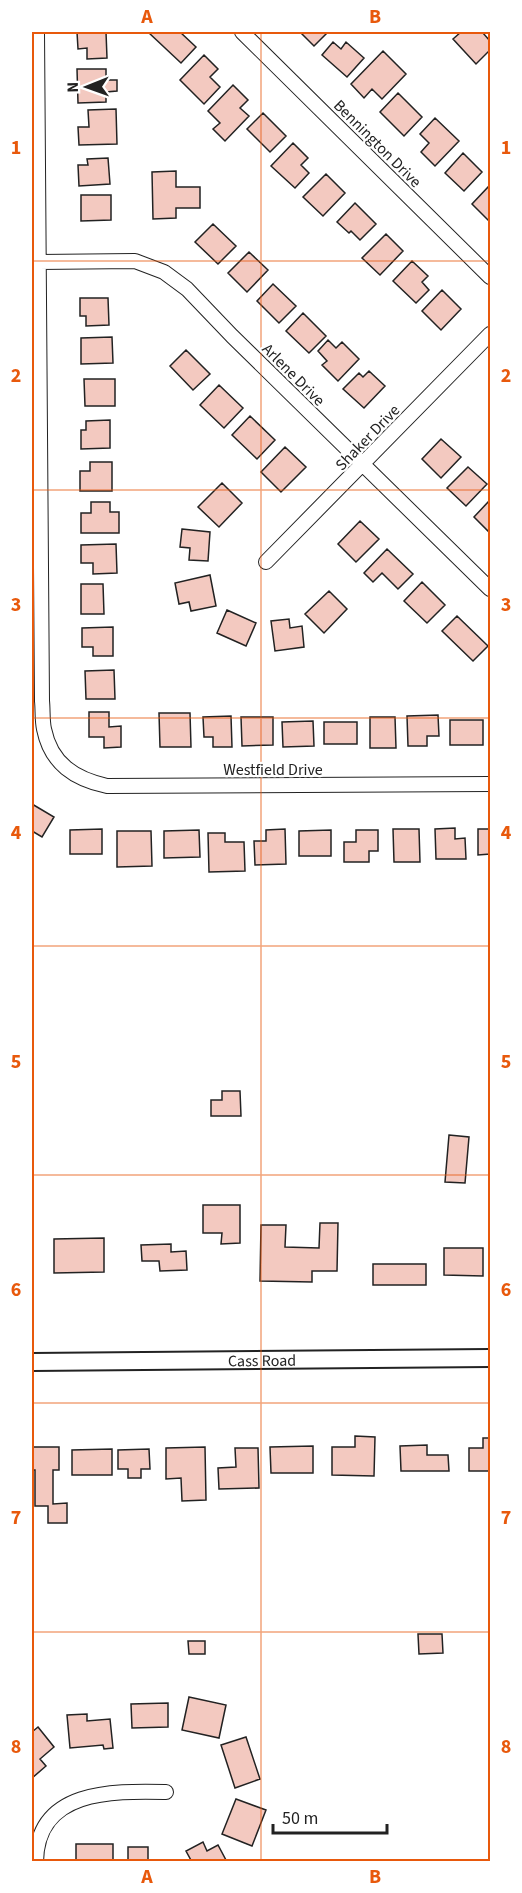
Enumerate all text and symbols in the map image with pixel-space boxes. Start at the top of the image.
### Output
text: A [140,3,153,31]
text: B [369,3,381,31]
north arrow [57,57,117,117]
text: N [62,82,84,93]
street label: Bennington Drive [328,95,426,193]
text: 1 [11,134,21,162]
text: 1 [501,134,511,162]
street label: Arlene Drive [257,338,330,411]
text: 2 [11,362,21,390]
text: 2 [501,362,511,390]
street label: Shaker Drive [331,400,405,476]
text: 3 [11,591,21,619]
text: 3 [501,591,511,619]
street label: Westfield Drive [223,759,323,781]
text: 4 [11,819,22,847]
text: 4 [501,819,512,847]
text: 5 [11,1048,21,1076]
text: 5 [501,1048,511,1076]
text: 6 [11,1276,21,1304]
text: 6 [501,1276,511,1304]
street label: Cass Road [228,1350,296,1372]
text: 7 [11,1504,21,1532]
text: 7 [501,1504,511,1532]
text: 8 [11,1733,21,1761]
text: 8 [501,1733,511,1761]
scale bar [273,1797,387,1835]
text: 50 m [282,1806,318,1831]
text: A [140,1863,153,1891]
text: B [369,1863,381,1891]

